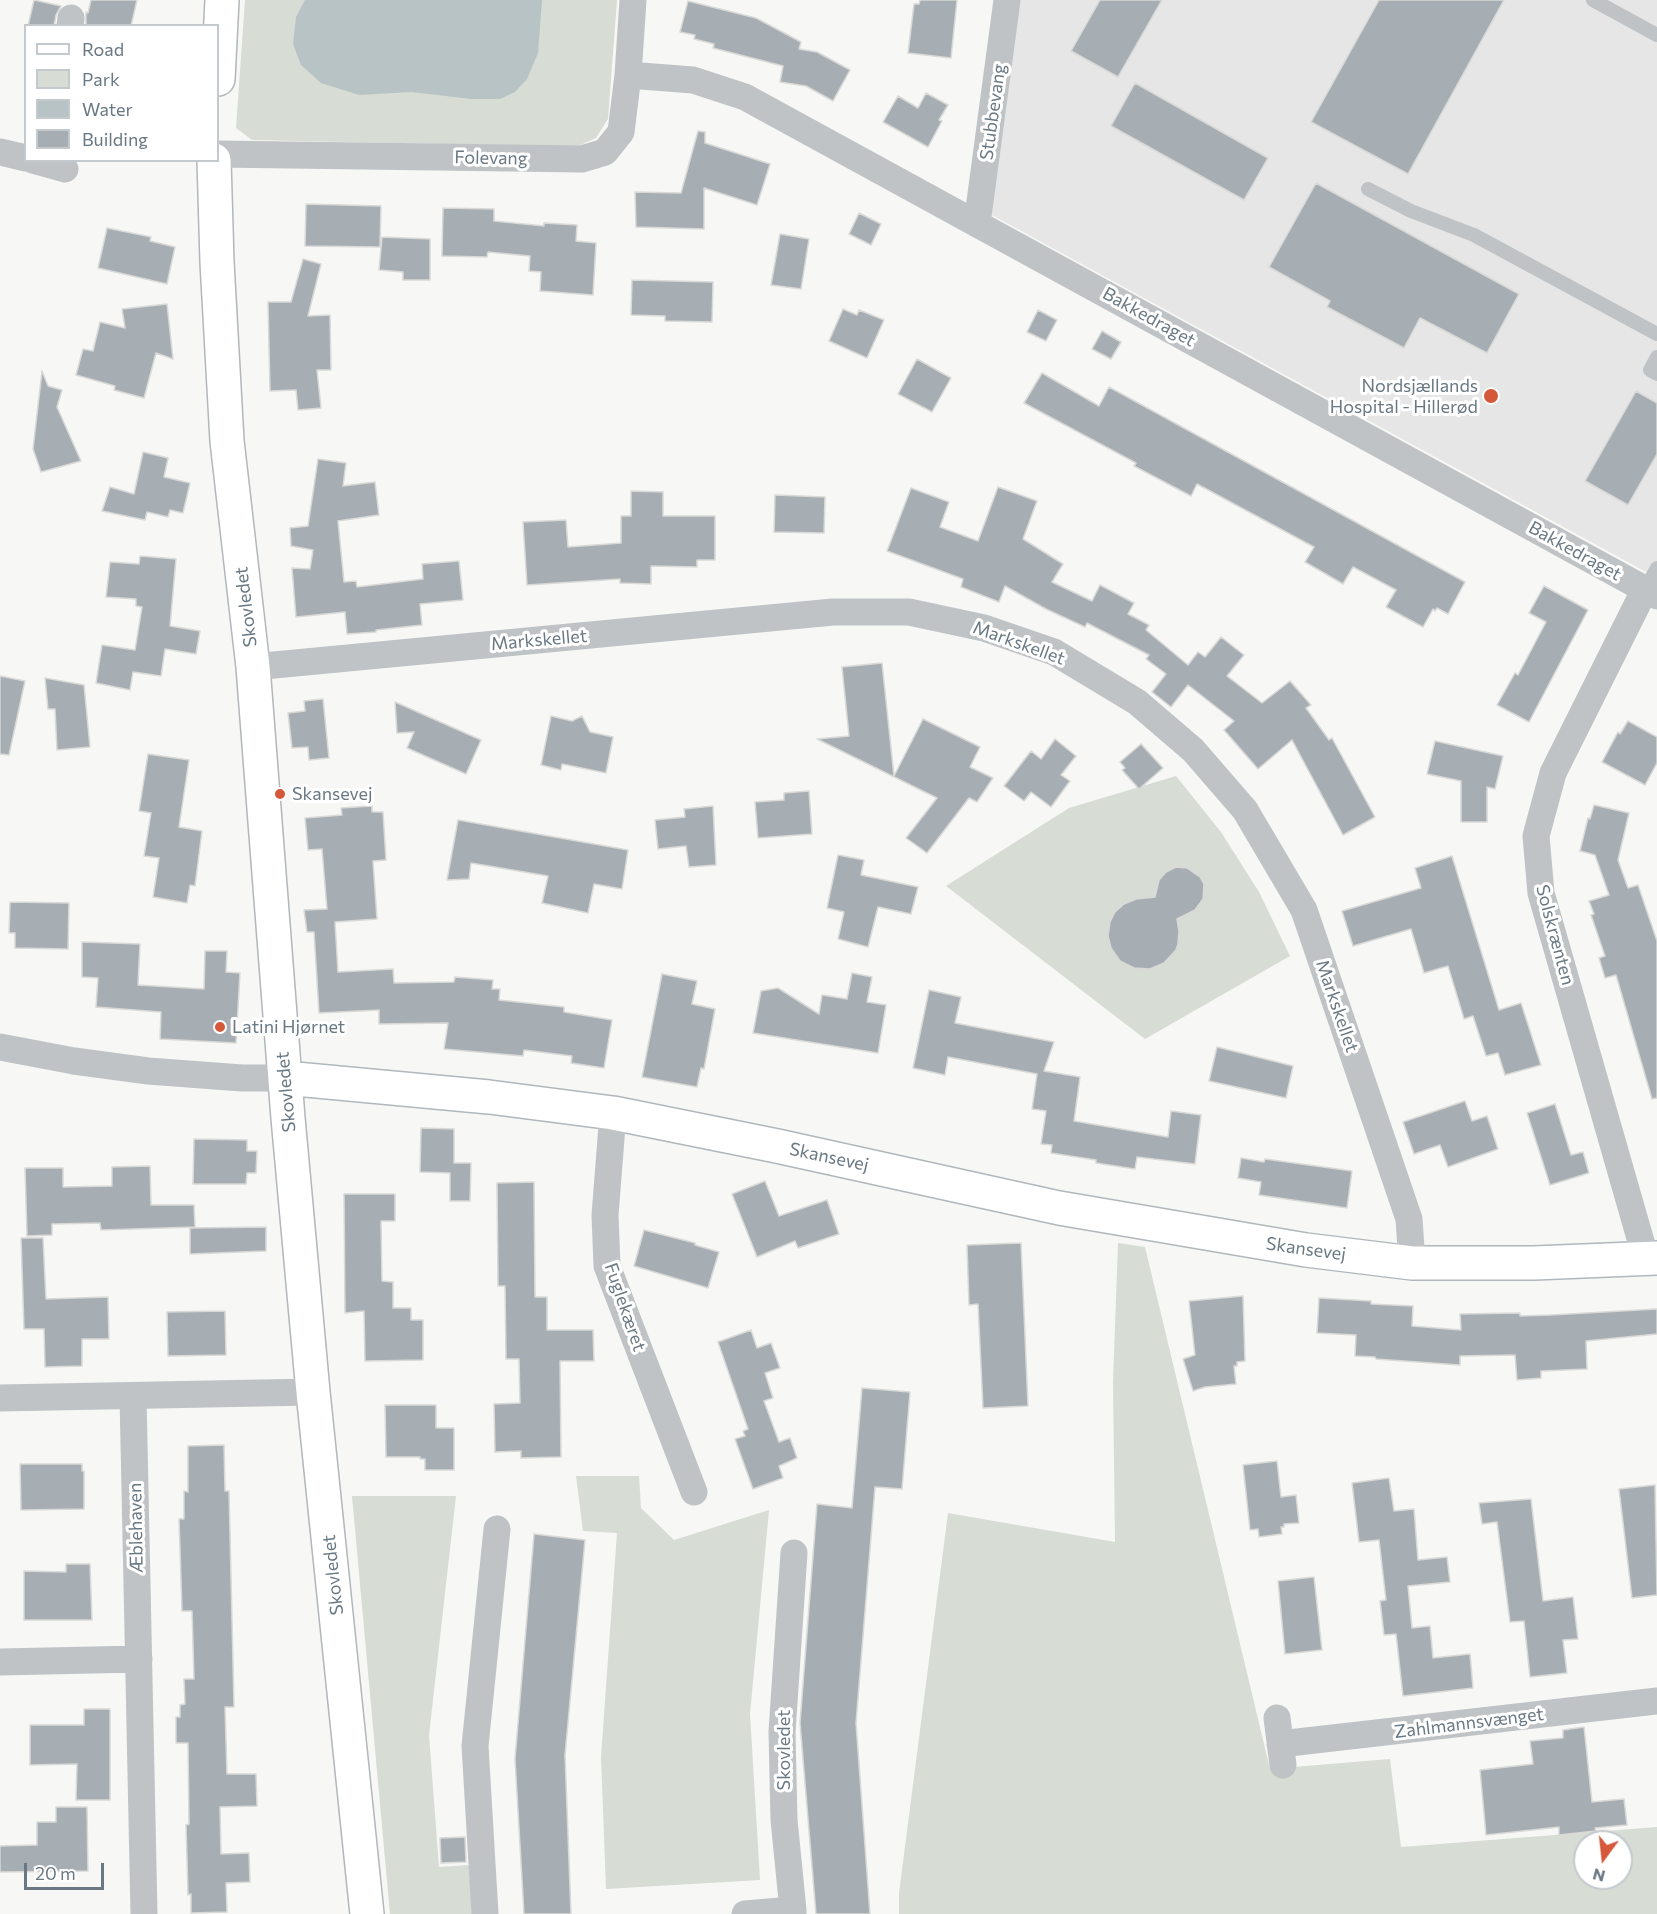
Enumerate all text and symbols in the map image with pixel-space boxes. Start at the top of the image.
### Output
legend [24,24,219,162]
text: Road [82,38,124,60]
street label: Stubbevang [976,63,1010,161]
text: Park [82,68,120,90]
text: Water [82,98,133,120]
text: Building [82,128,148,150]
street label: Folevang [454,147,528,169]
street label: Bakkedraget [1099,283,1199,351]
place label: Nordsjællands Hospital - Hillerød [1330,375,1478,418]
marker: Nordsjællands Hospital - Hillerød [1482,387,1500,405]
street label: Bakkedraget [1525,517,1625,585]
street label: Skovledet [230,566,262,648]
street label: Markskellet [970,616,1068,670]
street label: Markskellet [490,625,588,655]
place label: Skansevej [292,783,372,805]
marker: Skansevej [273,787,287,801]
street label: Solskrænten [1531,883,1579,987]
street label: Markskellet [1311,957,1363,1055]
place label: Latini Hjørnet [232,1016,345,1038]
marker: Latini Hjørnet [213,1020,227,1034]
street label: Skovledet [272,1051,300,1133]
street label: Skansevej [787,1138,871,1176]
street label: Skansevej [1265,1233,1347,1265]
street label: Fuglekæret [600,1260,650,1354]
street label: Æblehaven [124,1483,148,1573]
street label: Skovledet [318,1534,348,1616]
street label: Zahlmannsvænget [1393,1703,1545,1743]
street label: Skovledet [773,1710,795,1790]
north arrow [1573,1830,1633,1890]
scale bar [27,1851,106,1889]
text: 20 m [35,1862,76,1884]
text: N [1590,1865,1607,1887]

